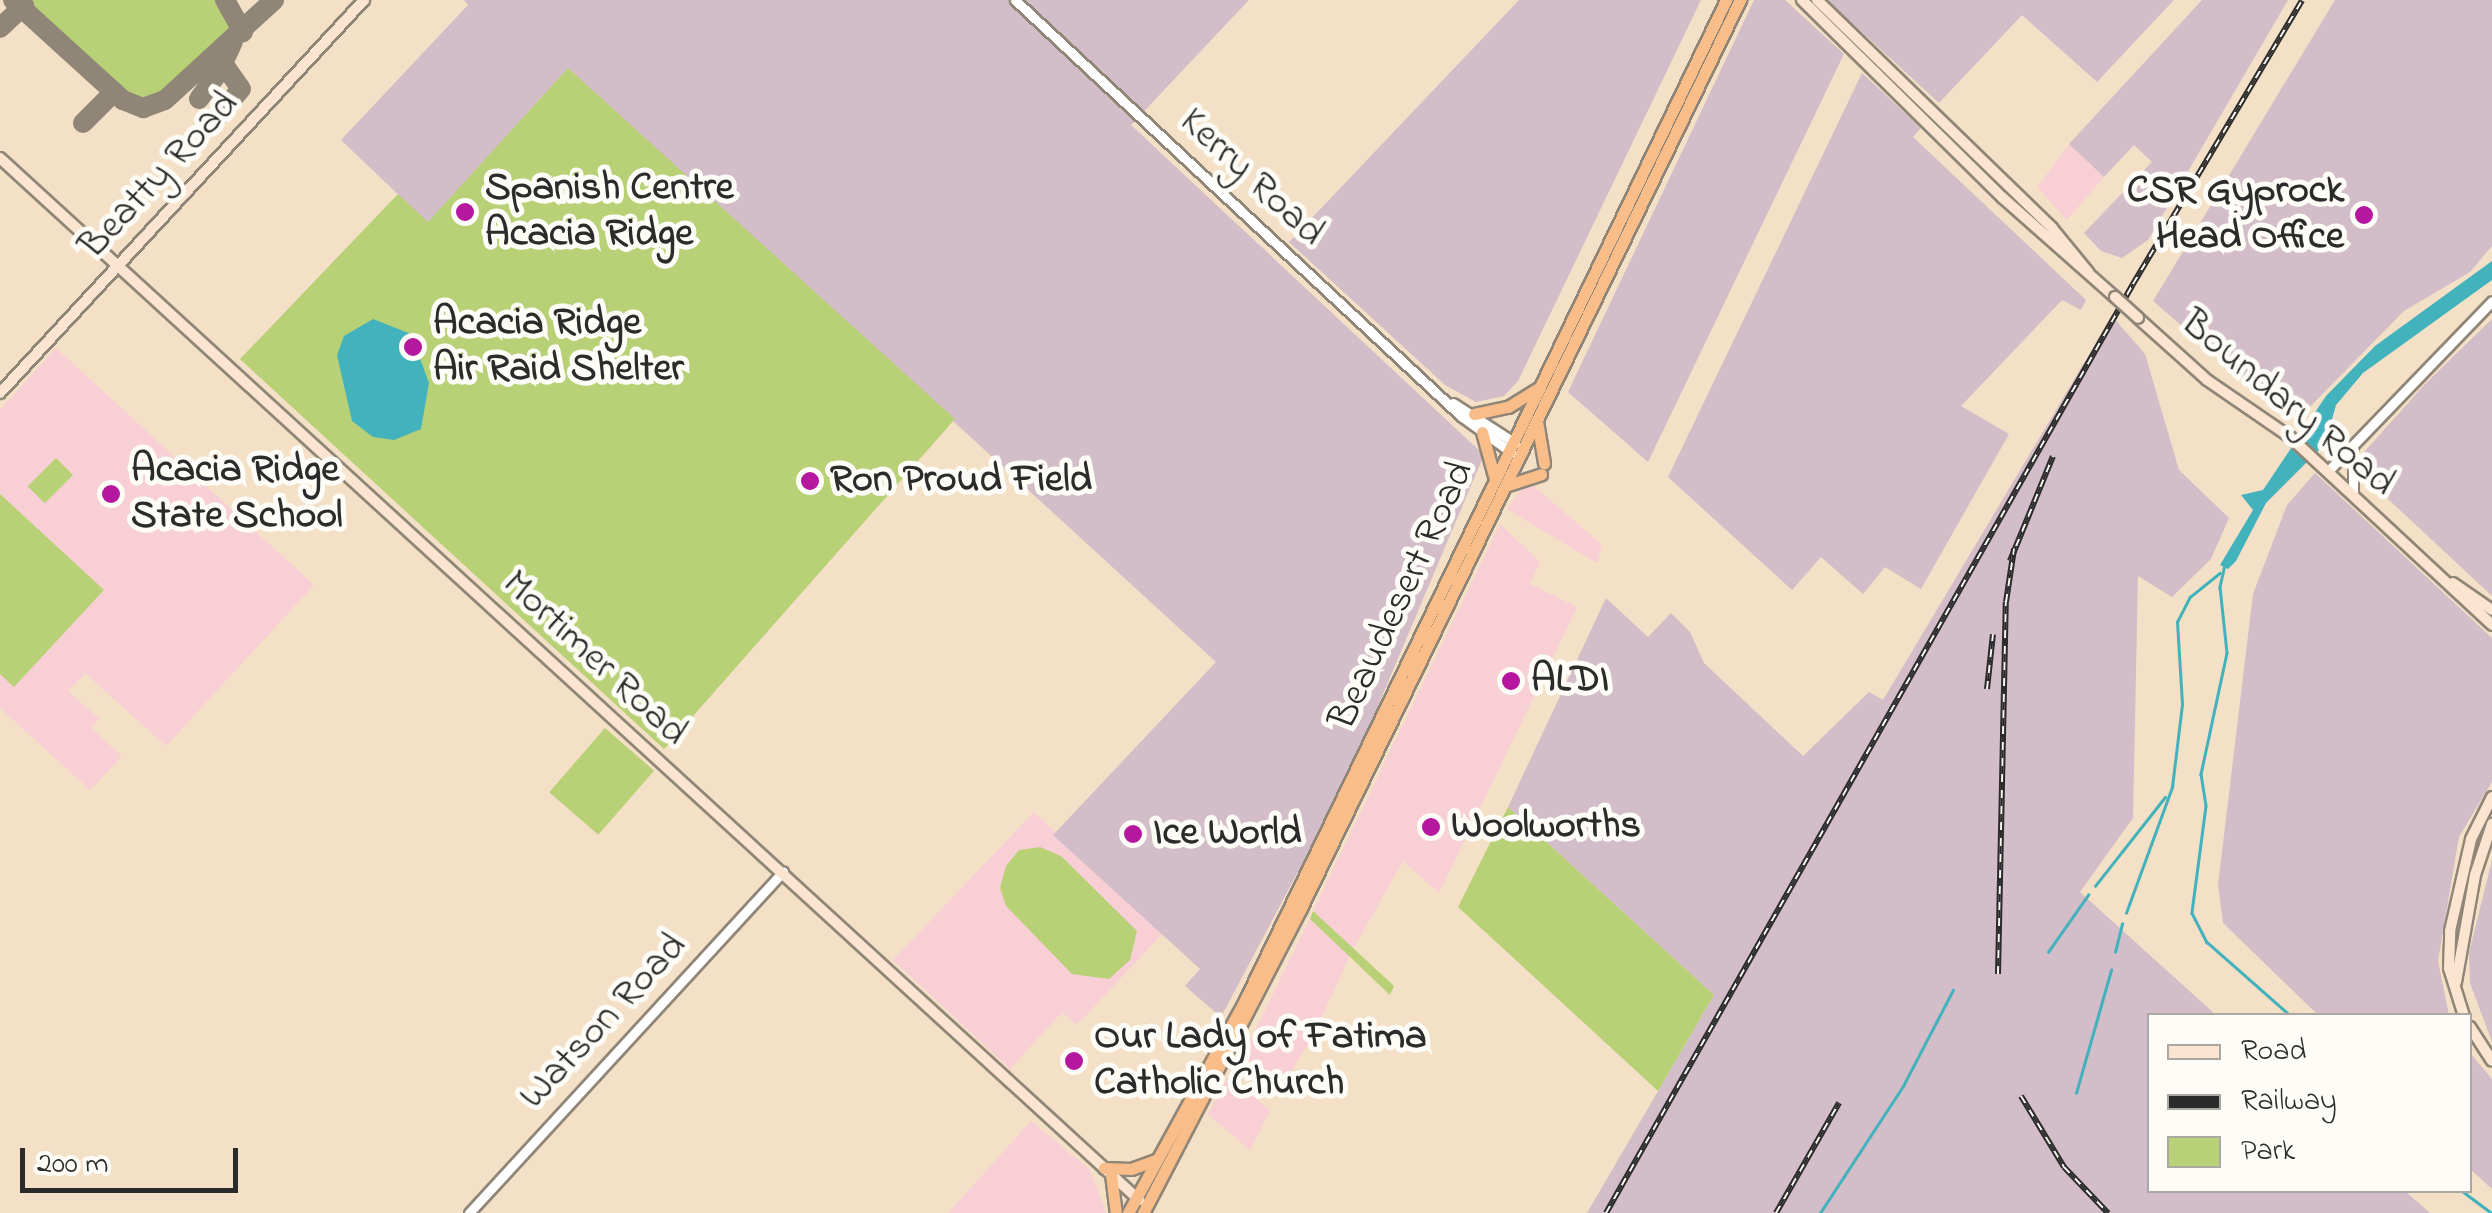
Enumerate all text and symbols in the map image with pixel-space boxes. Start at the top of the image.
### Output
street label: Beatty Road [70,82,250,270]
street label: Kerry Road [1168,99,1334,257]
place label: Spanish Centre Acacia Ridge [485,165,734,259]
place label: CSR Gyprock Head Office [2127,168,2344,262]
marker: Spanish Centre Acacia Ridge [454,201,476,223]
marker: CSR Gyprock Head Office [2353,204,2375,226]
place label: Acacia Ridge Air Raid Shelter [433,300,684,394]
street label: Boundary Road [2170,300,2404,508]
marker: Acacia Ridge Air Raid Shelter [402,336,424,358]
place label: Acacia Ridge State School [131,447,343,541]
street label: Beaudesert Road [1320,454,1486,738]
place label: Ron Proud Field [830,457,1092,505]
marker: Ron Proud Field [799,470,821,492]
marker: Acacia Ridge State School [100,483,122,505]
street label: Mortimer Road [491,561,697,757]
place label: ALDI [1531,657,1609,705]
marker: ALDI [1500,670,1522,692]
place label: Woolworths [1451,803,1641,851]
place label: Ice World [1153,810,1301,858]
marker: Woolworths [1420,816,1442,838]
marker: Ice World [1122,823,1144,845]
street label: Watson Road [510,924,698,1120]
legend [2147,1013,2472,1193]
place label: Our Lady of Fatima Catholic Church [1094,1014,1427,1108]
text: Road [2241,1030,2306,1074]
marker: Our Lady of Fatima Catholic Church [1063,1050,1085,1072]
text: Railway [2241,1080,2337,1124]
scale bar [25,1128,242,1190]
text: Park [2241,1130,2295,1174]
text: 200 m [37,1143,109,1187]

